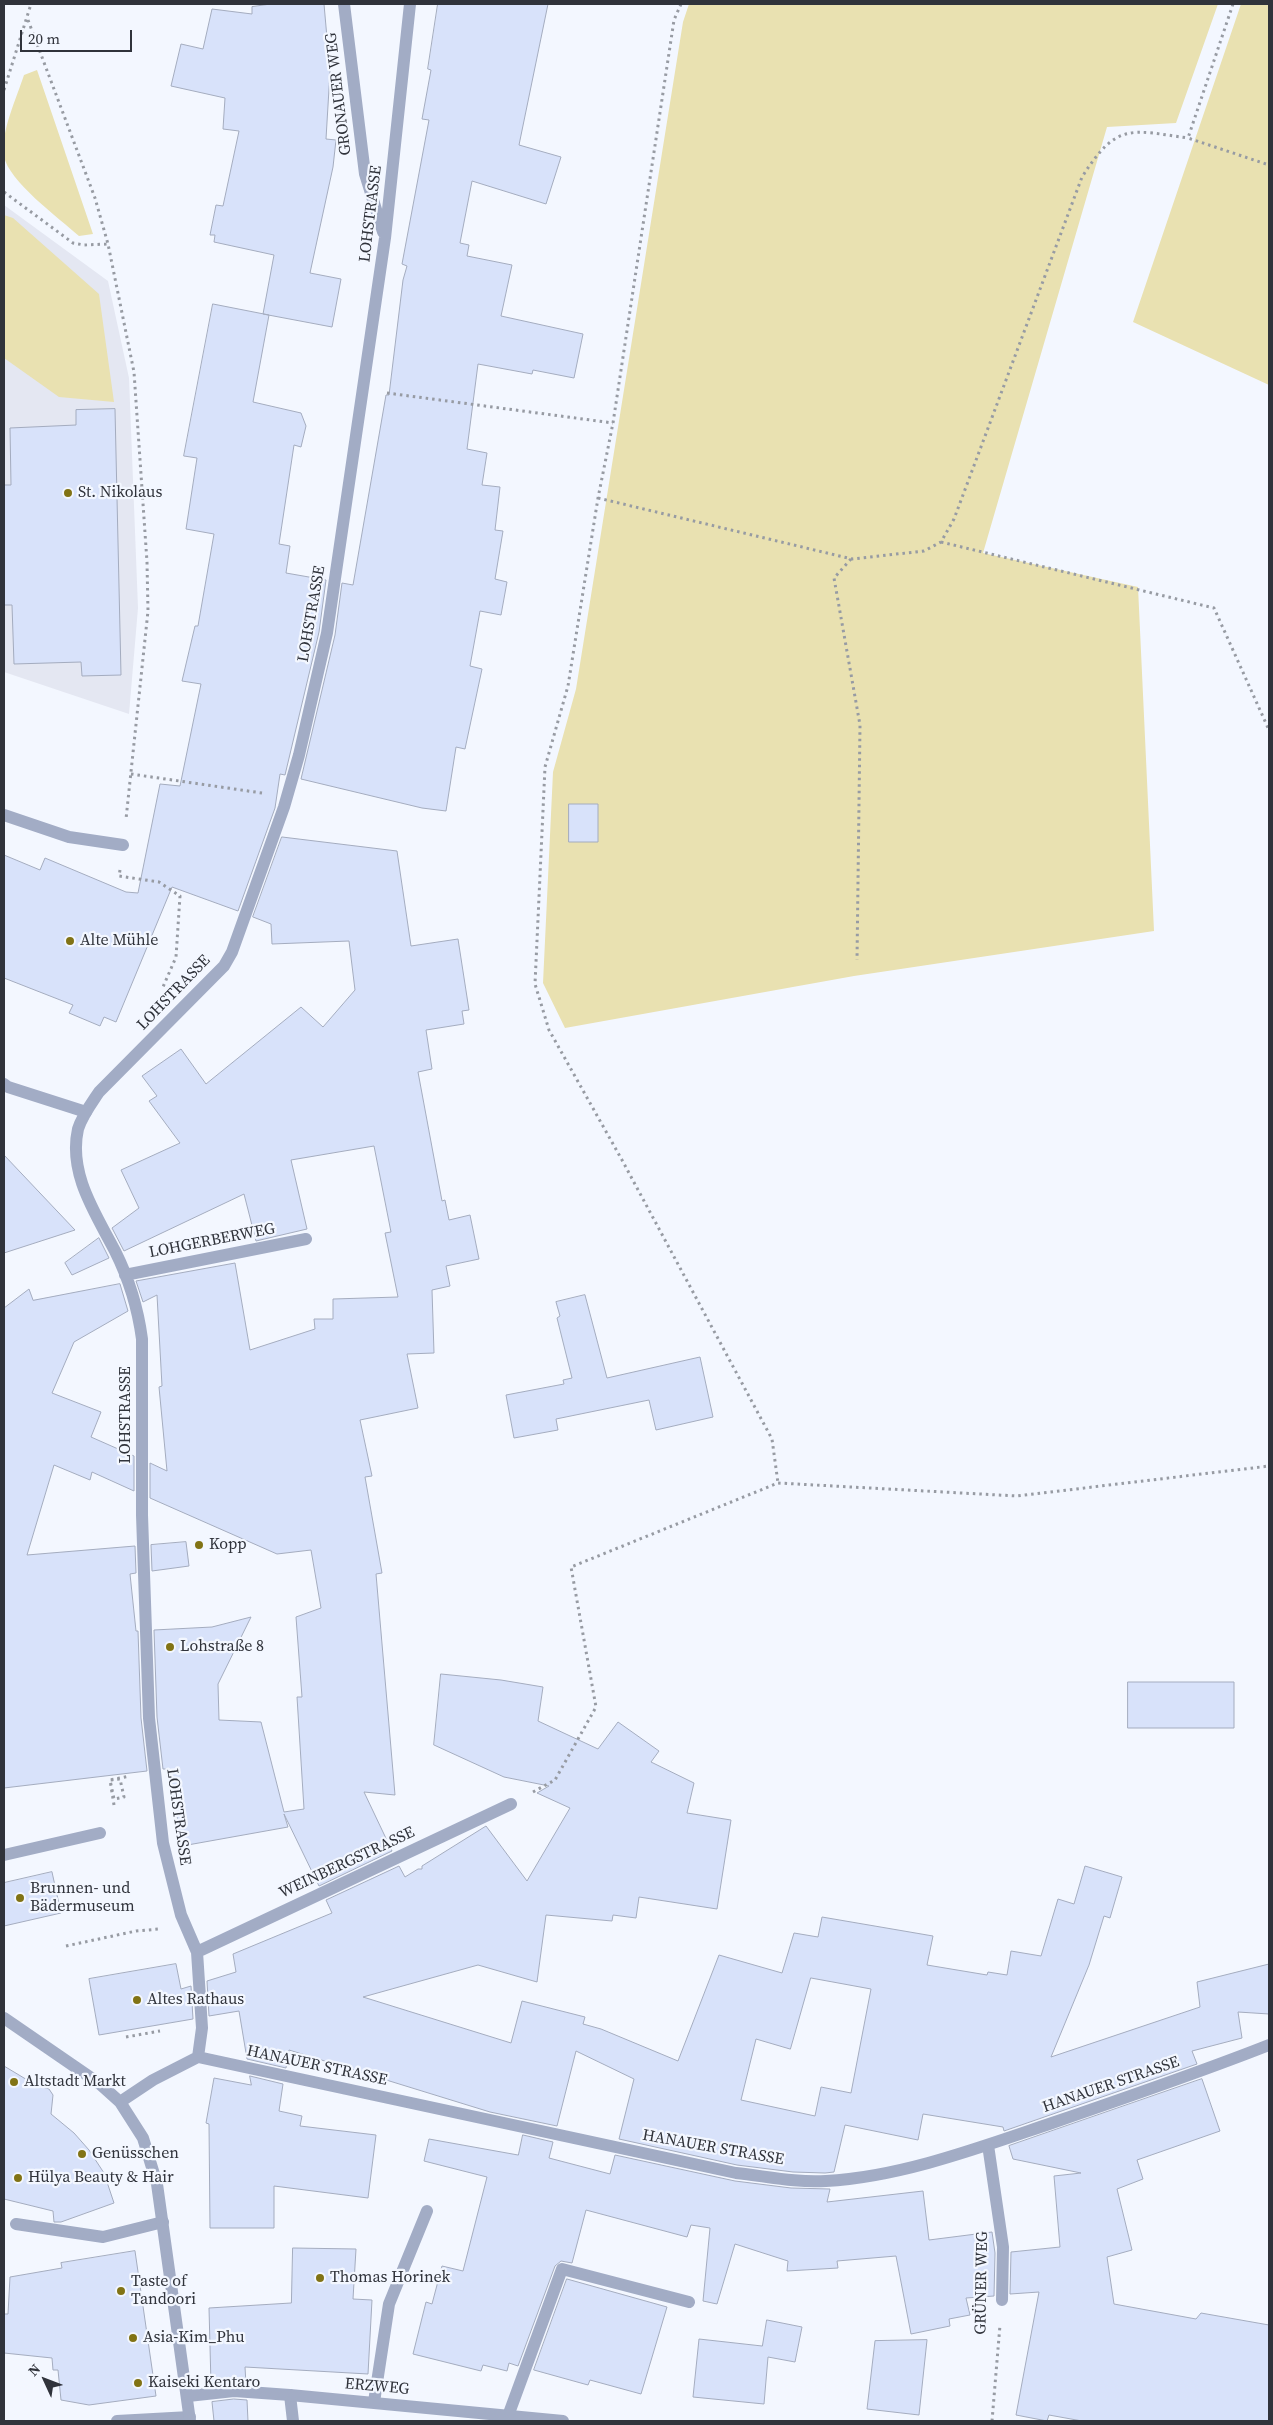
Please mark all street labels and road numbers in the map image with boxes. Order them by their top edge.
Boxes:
street label: GRONAUER WEG [322,32,356,156]
street label: LOHSTRASSE [356,165,386,263]
street label: LOHSTRASSE [294,564,330,664]
street label: LOHSTRASSE [133,951,215,1035]
street label: LOHGERBERWEG [147,1219,277,1263]
street label: LOHSTRASSE [116,1366,136,1464]
street label: LOHSTRASSE [162,1767,194,1867]
street label: WEINBERGSTRASSE [276,1823,418,1903]
street label: HANAUER STRASSE [245,2042,389,2090]
street label: HANAUER STRASSE [1040,2053,1182,2117]
street label: HANAUER STRASSE [641,2126,785,2170]
street label: GRÜNER WEG [971,2231,993,2335]
street label: ERZWEG [344,2375,410,2399]

